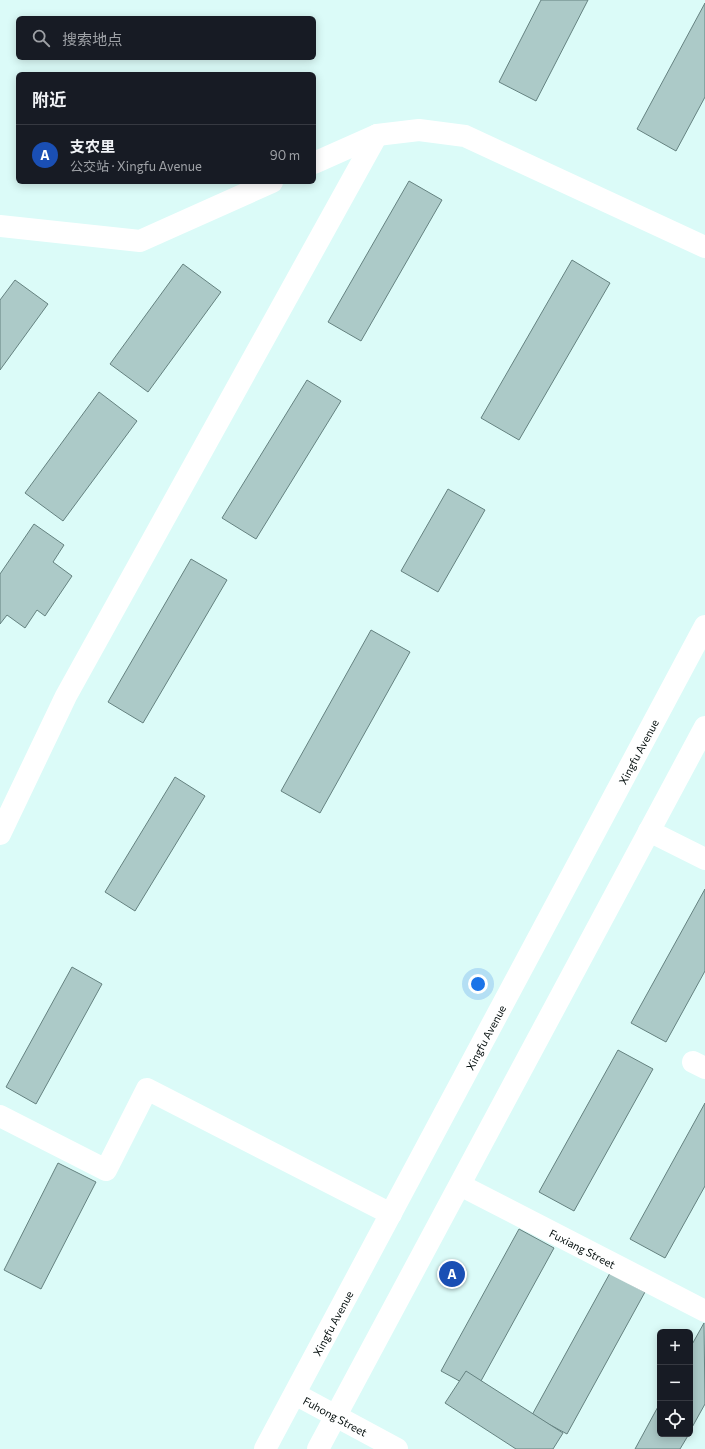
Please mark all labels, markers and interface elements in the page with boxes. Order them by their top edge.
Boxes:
search box [16,16,316,60]
icon: search [30,27,52,49]
text: 搜索地点 [62,30,122,48]
text: 附近 [32,89,66,110]
text: 支农里 [70,137,115,155]
text: A [40,147,50,163]
text: 90 m [270,147,300,163]
text: 公交站 · Xingfu Avenue [70,158,202,174]
street label: Xingfu Avenue [615,716,661,786]
your location [468,974,488,994]
street label: Xingfu Avenue [462,1002,508,1072]
street label: Fuxiang Street [548,1226,618,1271]
pin: A [439,1259,465,1289]
street label: Xingfu Avenue [310,1288,355,1358]
map controls [657,1329,693,1437]
button: + [657,1329,693,1365]
button: − [657,1365,693,1401]
street label: Fuhong Street [301,1393,370,1439]
button: locate [657,1401,693,1437]

